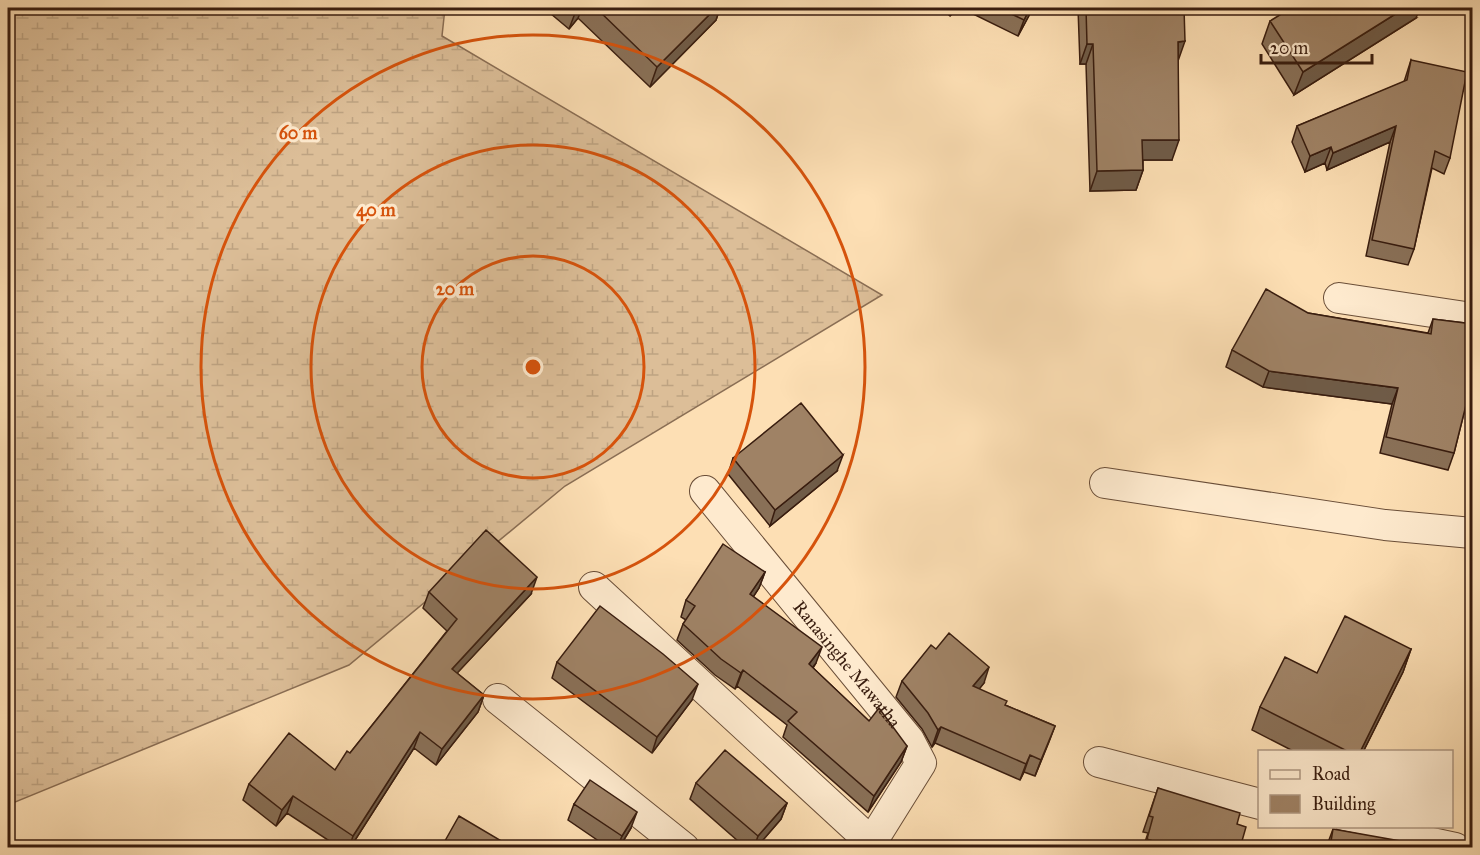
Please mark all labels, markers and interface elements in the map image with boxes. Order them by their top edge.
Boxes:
scale bar [1261,27,1372,65]
text: 20 m [1270,37,1308,59]
text: 60 m [279,122,318,144]
text: 40 m [356,199,397,222]
text: 20 m [436,278,475,300]
centre of rings [523,357,543,377]
street label: Ranasinghe Mawatha [788,596,906,733]
legend [1258,750,1453,828]
text: Road [1312,763,1350,785]
text: Building [1312,793,1376,816]

